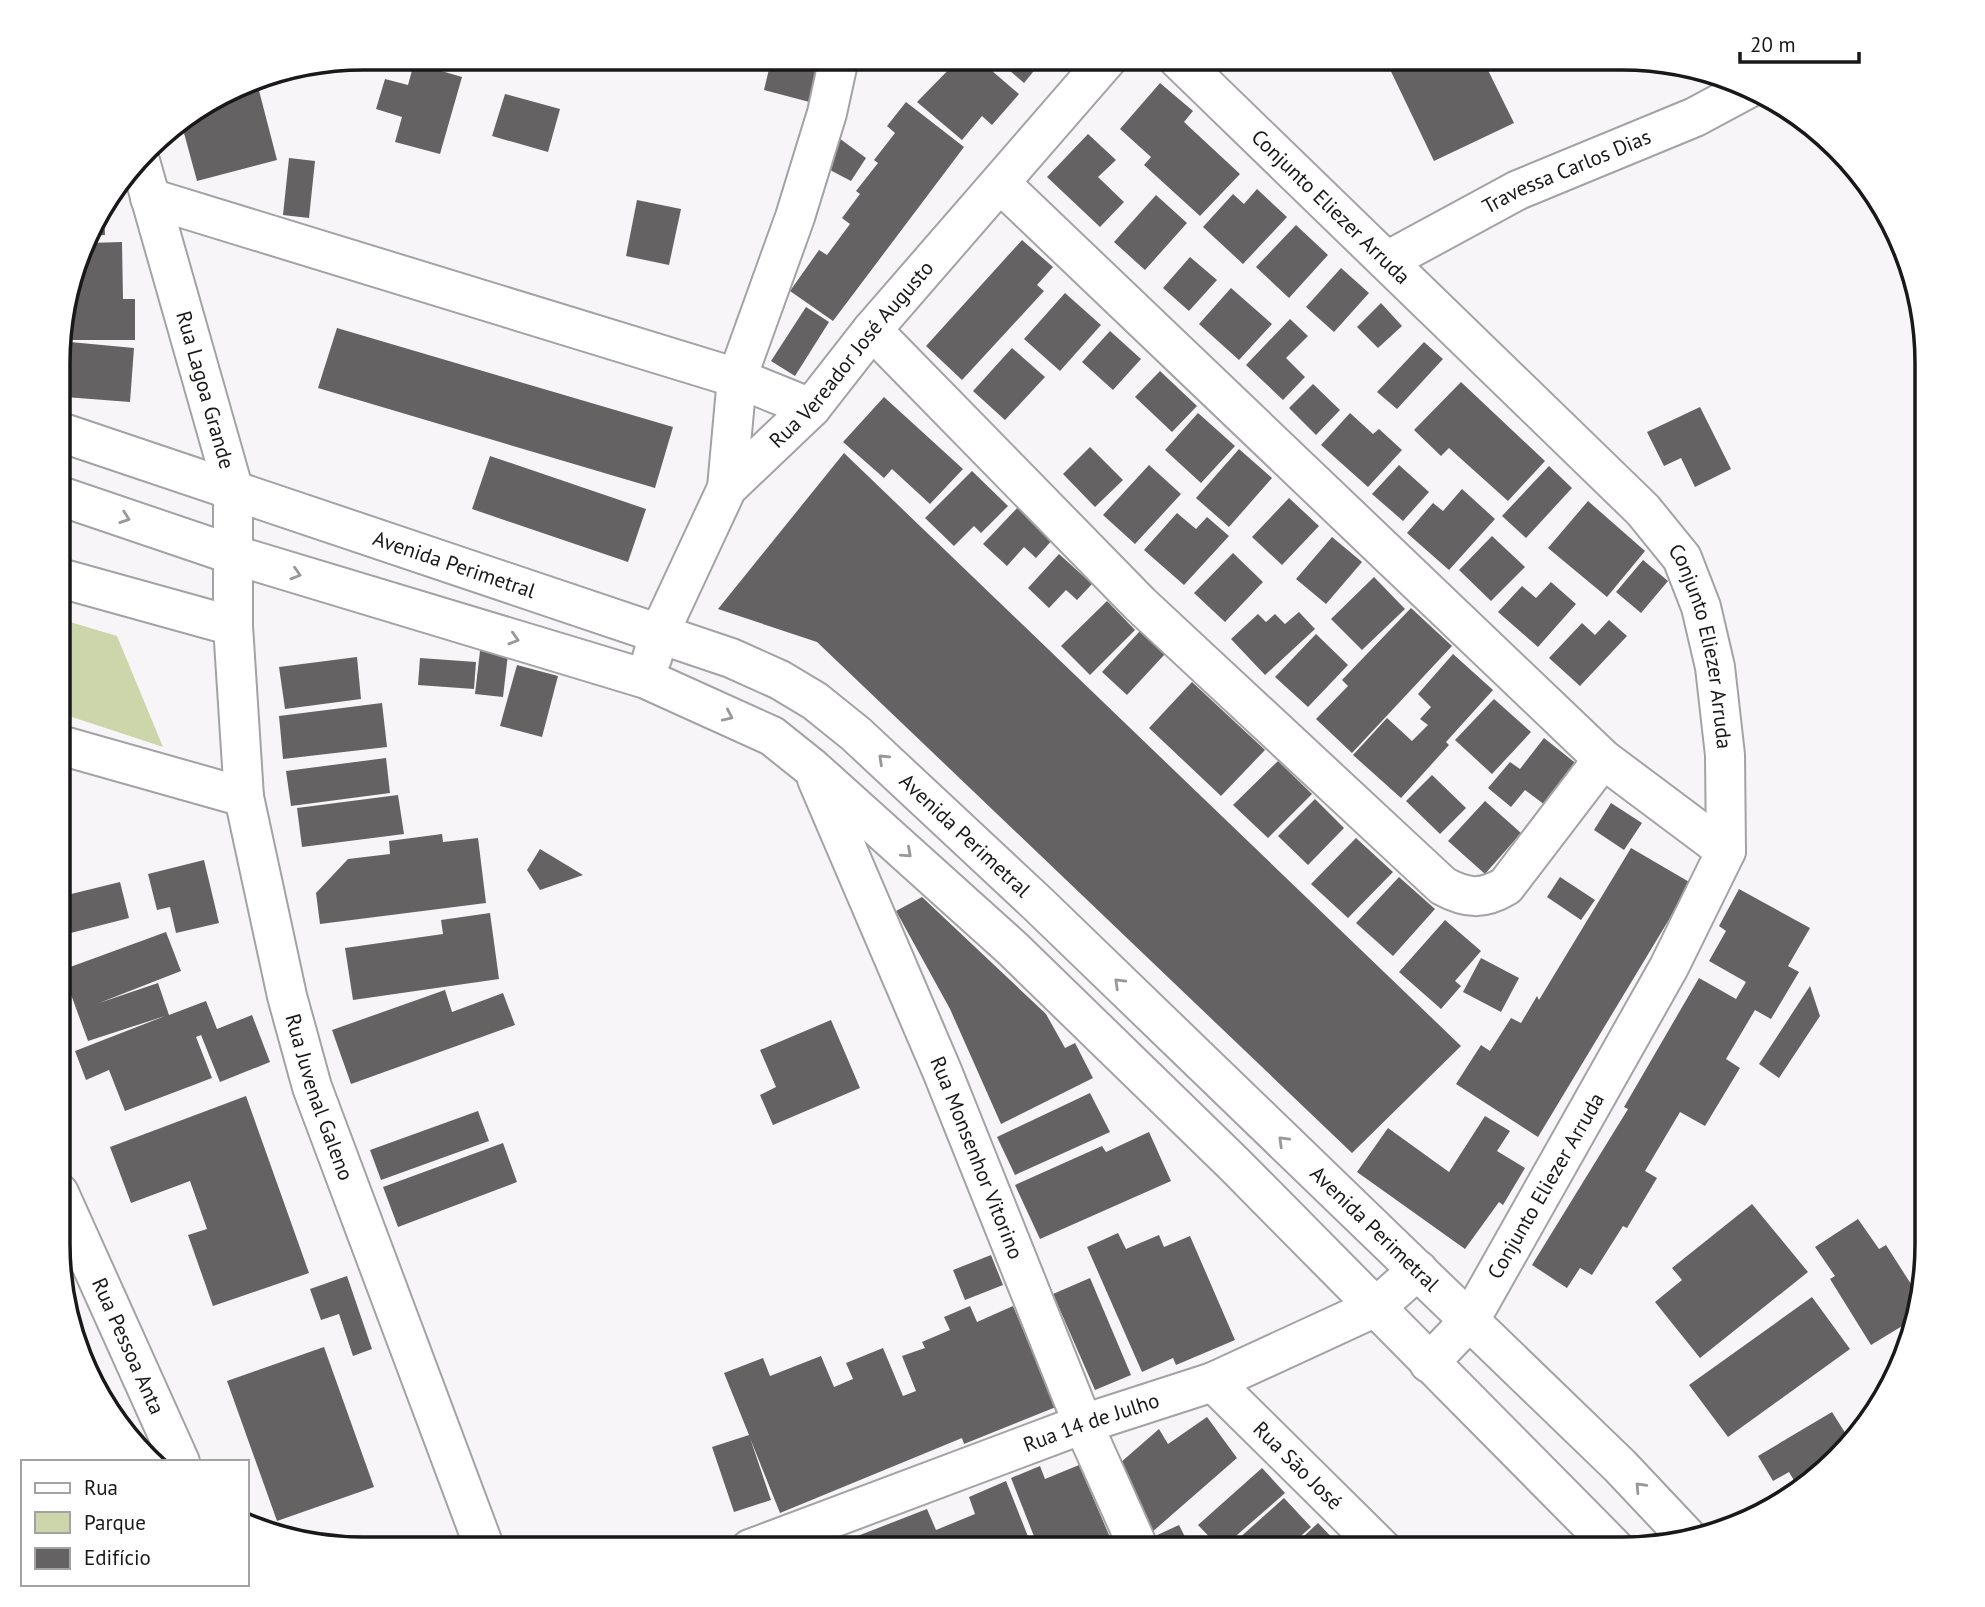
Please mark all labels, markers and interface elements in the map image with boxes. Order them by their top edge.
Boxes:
scale bar [1740,21,1859,65]
text: 20 m [1750,31,1796,58]
street label: Conjunto Eliezer Arruda [1246,123,1416,290]
street label: Travessa Carlos Dias [1477,123,1655,220]
street label: Rua Vereador José Augusto [763,255,939,454]
street label: Rua Lagoa Grande [170,308,241,472]
one-way arrow [118,510,130,524]
street label: Avenida Perimetral [370,524,539,604]
street label: Conjunto Eliezer Arruda [1663,538,1738,750]
one-way arrow [290,565,302,580]
one-way arrow [508,631,520,646]
one-way arrow [721,707,733,721]
one-way arrow [878,754,891,767]
street label: Avenida Perimetral [894,767,1036,903]
one-way arrow [899,845,912,858]
one-way arrow [1114,978,1127,991]
street label: Rua Juvenal Galeno [279,1011,360,1184]
street label: Rua Monsenhor Vitorino [924,1052,1030,1263]
street label: Conjunto Eliezer Arruda [1481,1088,1610,1284]
one-way arrow [1278,1136,1291,1149]
street label: Avenida Perimetral [1304,1160,1445,1297]
street label: Rua Pessoa Anta [86,1273,171,1419]
street label: Rua 14 de Julho [1019,1386,1163,1458]
street label: Rua São José [1248,1415,1348,1515]
legend [21,1460,248,1586]
text: Rua [84,1474,118,1501]
one-way arrow [1635,1482,1648,1495]
text: Parque [84,1509,146,1536]
text: Edifício [84,1544,151,1571]

